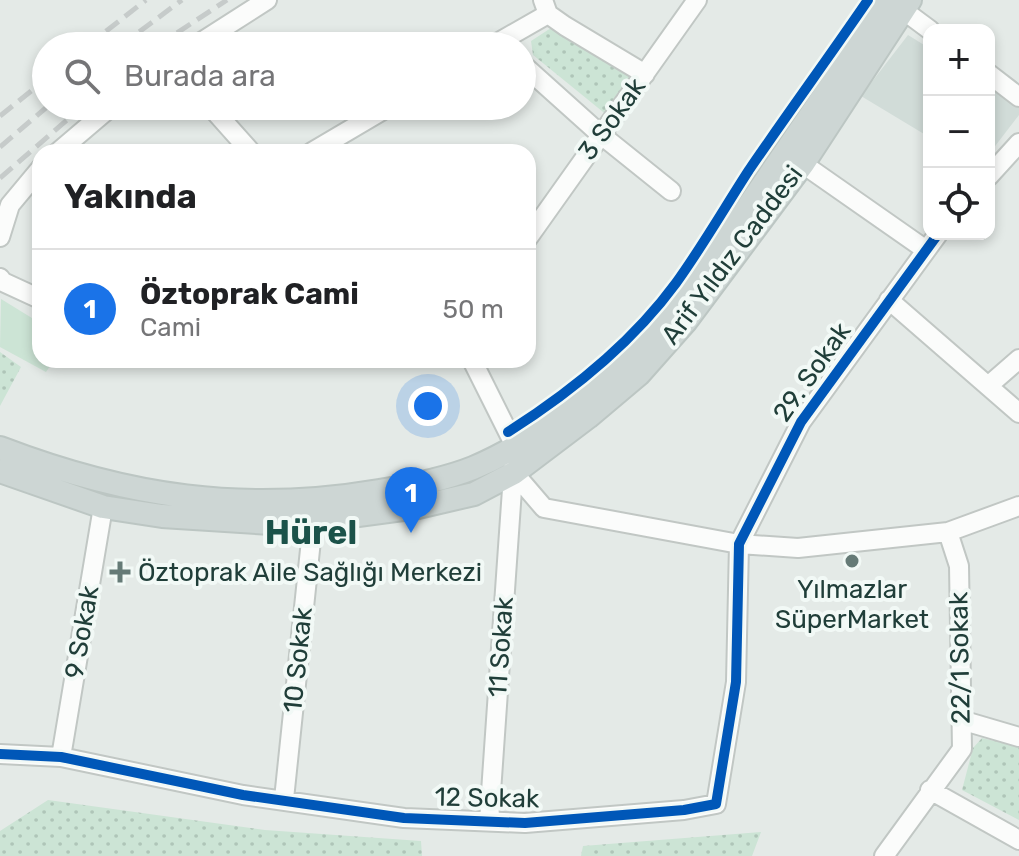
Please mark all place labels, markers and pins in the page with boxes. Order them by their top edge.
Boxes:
pin: 1 [385,467,437,533]
marker: Yılmazlar SüperMarket [843,552,861,570]
place label: Öztoprak Aile Sağlığı Merkezi [138,557,482,588]
marker: Öztoprak Aile Sağlığı Merkezi [109,561,131,583]
place label: Yılmazlar SüperMarket [775,574,929,635]

